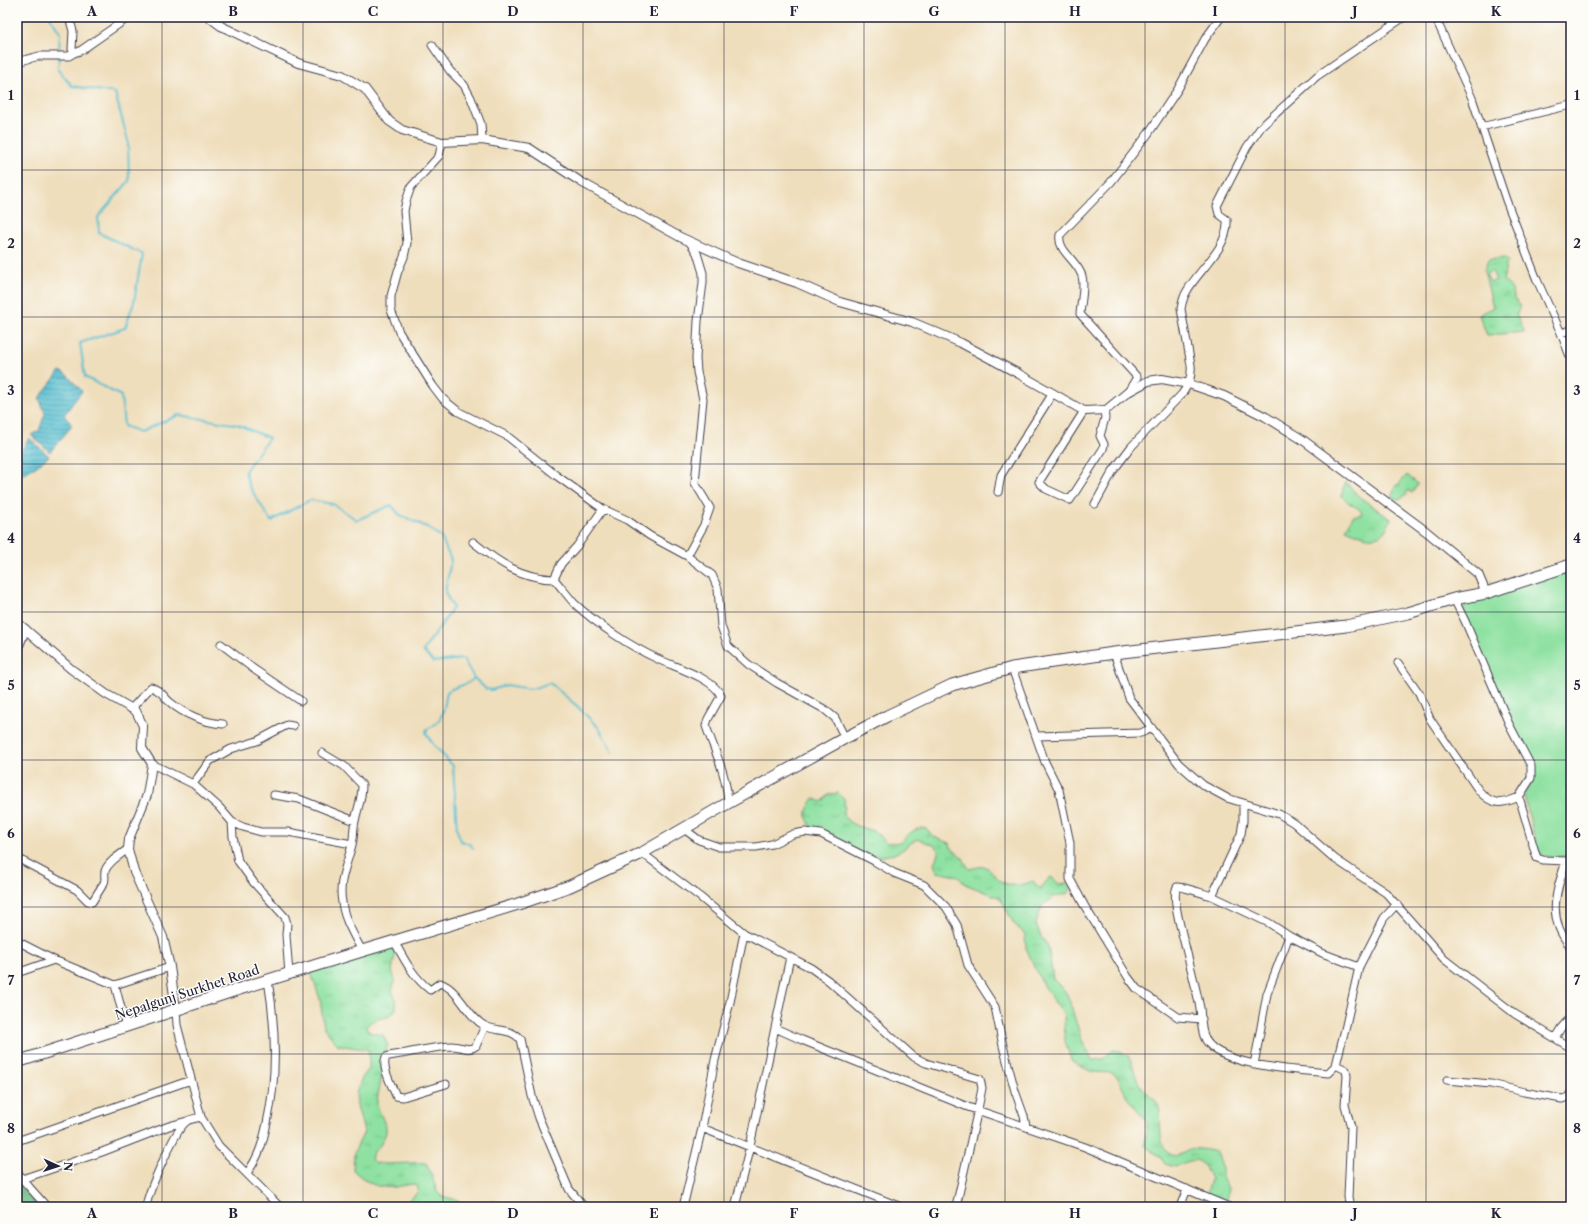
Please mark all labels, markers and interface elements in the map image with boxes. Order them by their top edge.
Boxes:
text: A [86,3,98,19]
text: B [228,3,238,19]
text: C [368,3,378,19]
text: D [507,3,519,19]
text: E [649,3,659,19]
text: F [790,3,799,19]
text: G [928,3,940,19]
text: H [1069,3,1081,19]
text: I [1212,3,1218,19]
text: J [1350,3,1358,19]
text: K [1491,3,1502,19]
text: 1 [8,87,14,103]
text: 1 [1574,87,1580,103]
text: 2 [7,235,15,251]
text: 2 [1573,235,1581,251]
text: 3 [7,382,15,398]
text: 3 [1573,382,1581,398]
text: 4 [7,530,15,546]
text: 4 [1573,530,1581,546]
text: 5 [7,677,15,693]
text: 5 [1573,677,1581,693]
text: 6 [7,825,15,841]
text: 6 [1573,825,1581,841]
street label: Nepalgunj Surkhet Road [113,961,261,1023]
text: 7 [8,972,15,988]
text: 7 [1574,972,1581,988]
text: 8 [7,1120,15,1136]
text: 8 [1573,1120,1581,1136]
north arrow [38,1146,78,1186]
text: N [61,1161,75,1172]
text: A [86,1205,98,1221]
text: B [228,1205,238,1221]
text: C [368,1205,378,1221]
text: D [507,1205,519,1221]
text: E [649,1205,659,1221]
text: F [790,1205,799,1221]
text: G [928,1205,940,1221]
text: H [1069,1205,1081,1221]
text: I [1212,1205,1218,1221]
text: J [1350,1205,1358,1221]
text: K [1491,1205,1502,1221]

